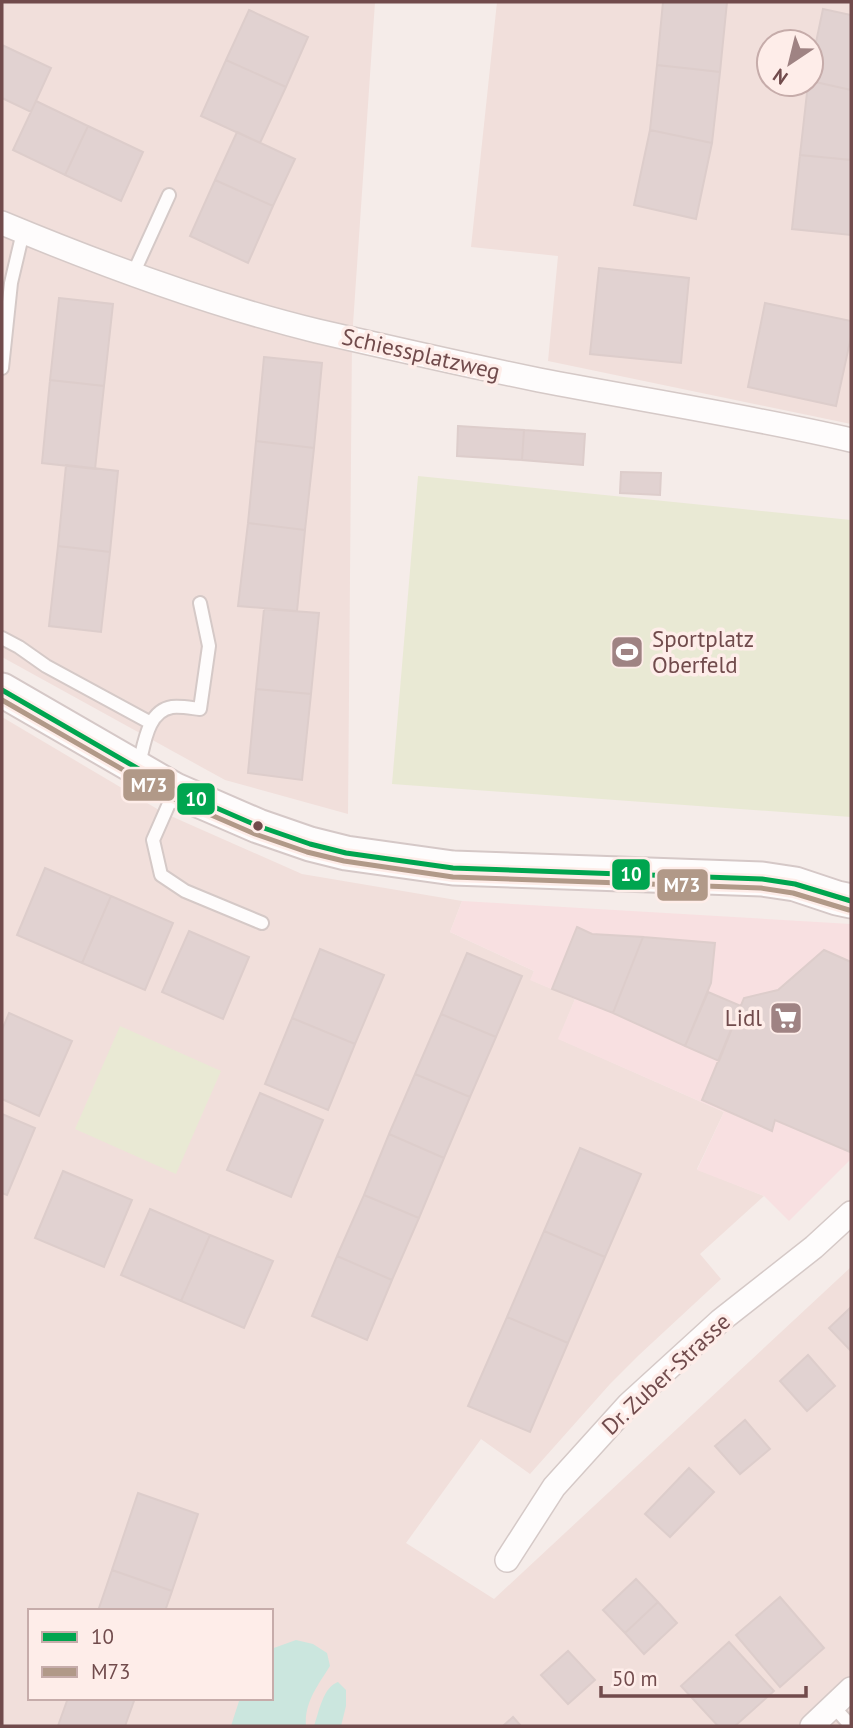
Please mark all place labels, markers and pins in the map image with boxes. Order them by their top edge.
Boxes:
place label: Sportplatz Oberfeld [652,624,754,679]
sports icon: Sportplatz Oberfeld [608,633,646,671]
unlabelled marker [251,819,265,833]
supermarket icon: Lidl [767,999,805,1037]
place label: Lidl [725,1003,762,1032]

